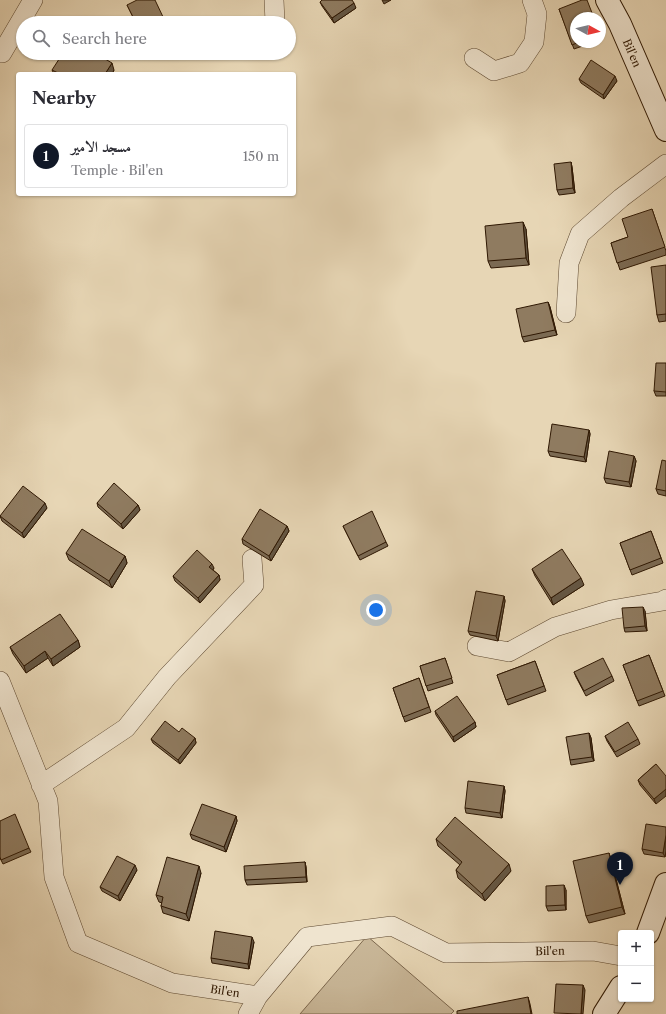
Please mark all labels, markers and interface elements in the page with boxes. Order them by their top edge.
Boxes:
north arrow [570,12,606,48]
search box [16,16,296,60]
icon: search [30,27,52,49]
text: Search here [62,29,147,48]
street label: Bil'en [620,37,644,69]
text: Nearby [32,88,96,108]
text: مسجد الامير [71,137,131,156]
text: 1 [43,148,49,164]
text: 150 m [243,148,279,164]
text: Temple · Bil'en [71,162,164,178]
your location [366,600,386,620]
pin: 1 [607,852,633,885]
map controls [618,930,654,1002]
button: + [618,930,654,966]
street label: Bil'en [535,944,565,958]
button: − [618,966,654,1002]
street label: Bil'en [209,982,241,1000]

